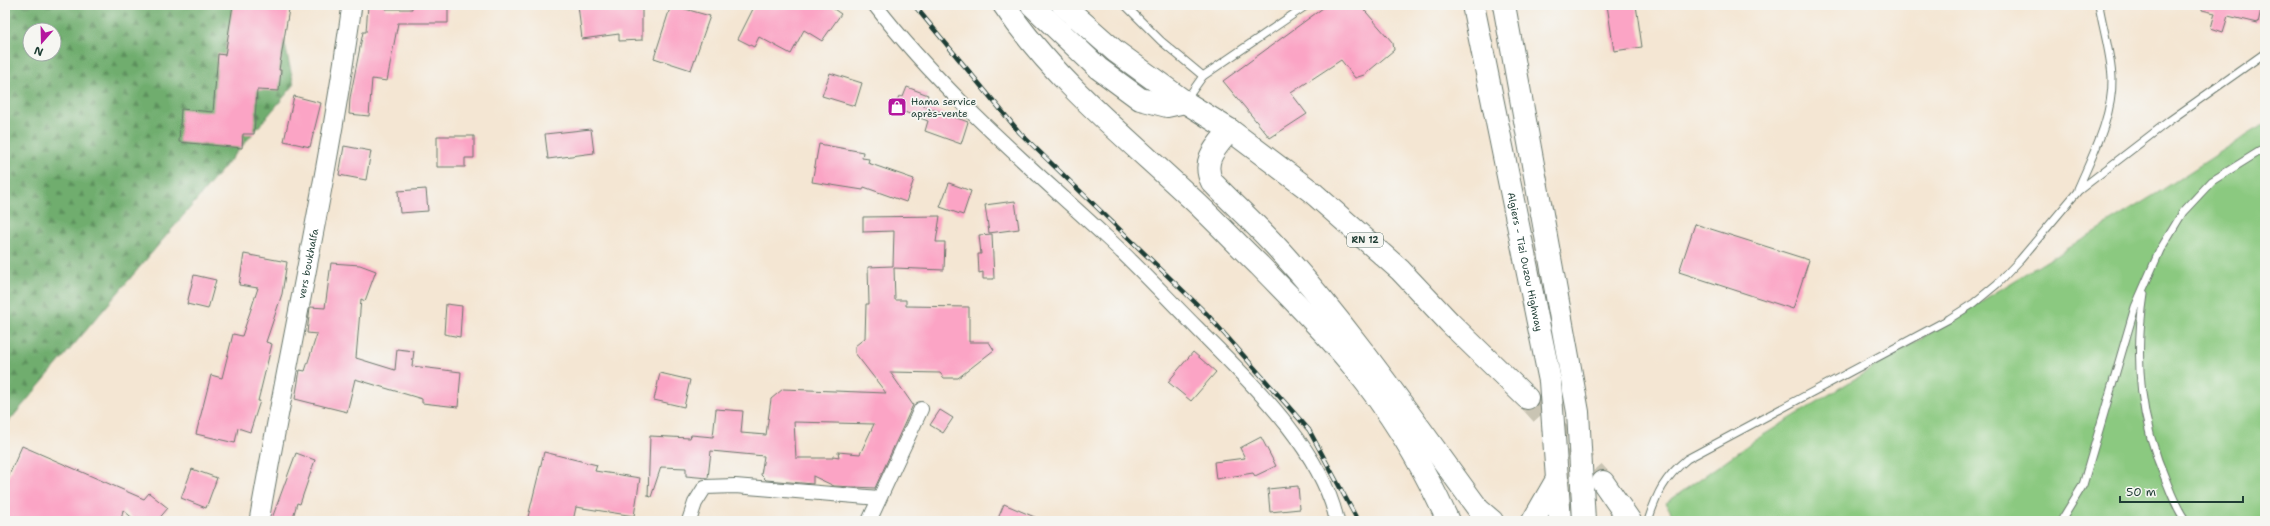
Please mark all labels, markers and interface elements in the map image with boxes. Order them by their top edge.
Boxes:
north arrow [22,22,62,62]
text: N [32,42,45,59]
place label: Hama service après-vente [911,95,976,120]
shop icon: Hama service après-vente [886,96,908,118]
street label: Algiers - Tizi Ouzou Highway [1504,191,1546,333]
street label: vers boukhalfa [295,227,321,300]
road number: RN 12 [1347,233,1383,247]
scale bar [2120,478,2243,504]
text: 50 m [2126,484,2156,500]

